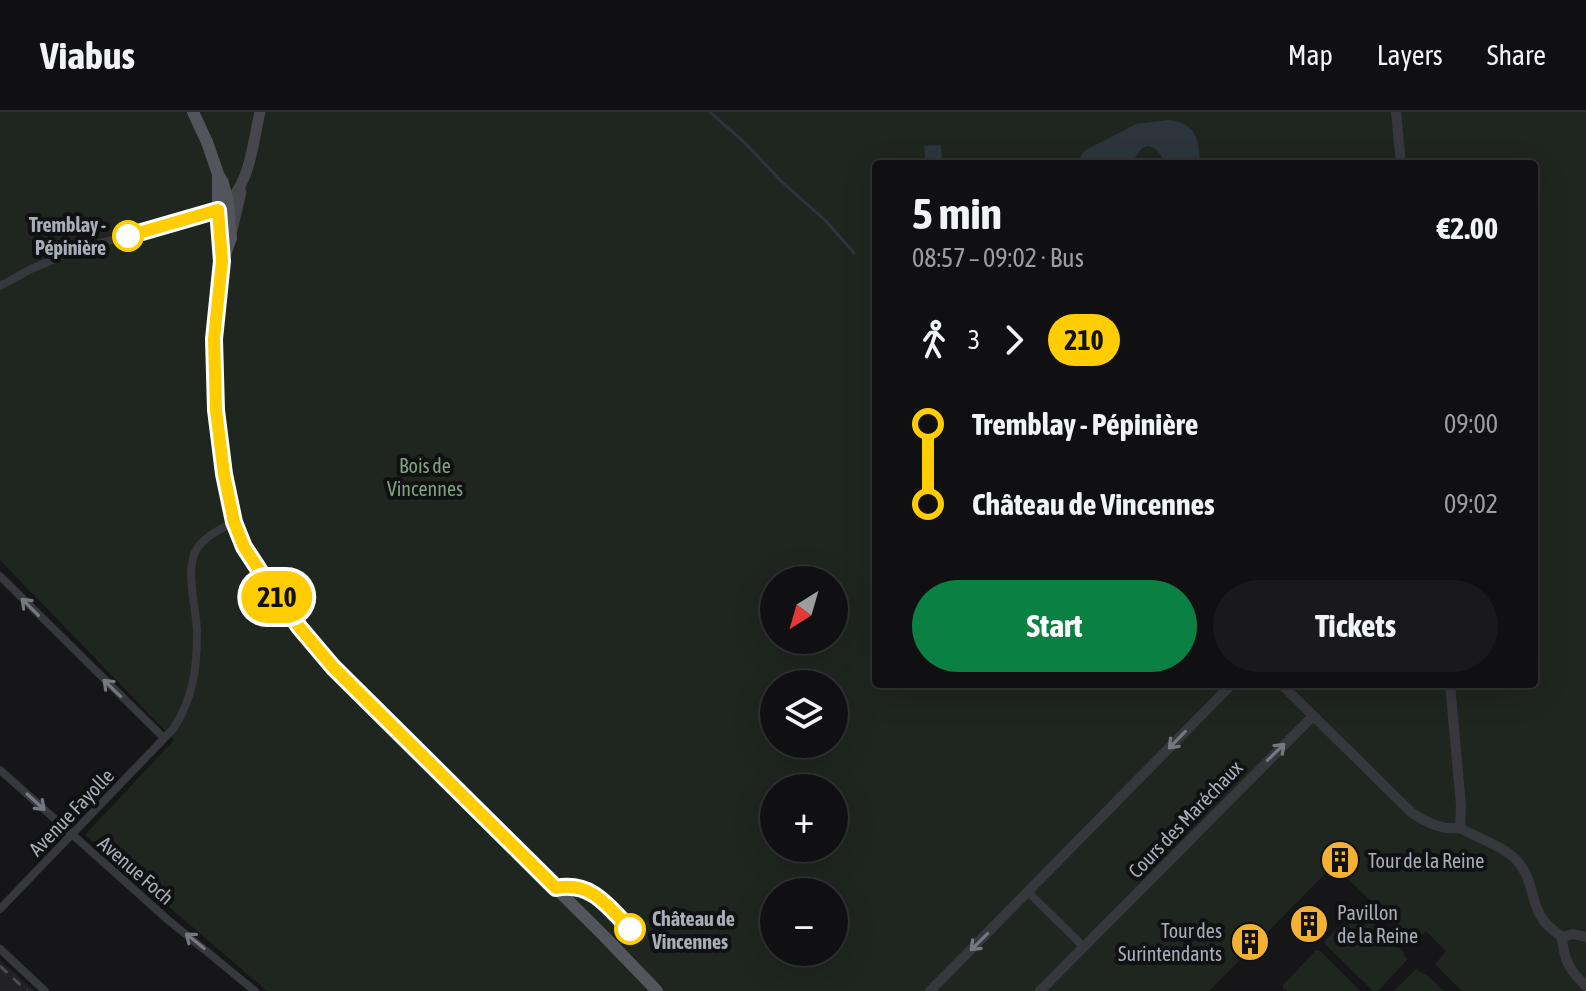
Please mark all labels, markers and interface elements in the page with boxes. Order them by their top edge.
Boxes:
text: Viabus [40,34,135,77]
text: Map [1288,39,1333,71]
text: Layers [1377,39,1443,71]
text: Share [1487,39,1546,71]
text: 5 min [912,188,1002,238]
text: €2.00 [1437,211,1498,245]
place label: Tremblay - Pépinière [29,213,106,259]
marker: Tremblay - Pépinière [113,221,143,251]
text: 08:57 – 09:02 · Bus [912,243,1084,273]
icon: walk [912,318,956,362]
icon: forward [992,318,1036,362]
text: 210 [1064,324,1104,356]
text: 3 [968,325,980,355]
text: Tremblay - Pépinière [972,407,1198,441]
text: 09:00 [1444,409,1498,439]
park label: Bois de Vincennes [387,454,463,500]
text: Château de Vincennes [972,487,1215,521]
text: 09:02 [1444,489,1498,519]
north arrow [760,566,848,654]
map controls [760,566,848,966]
line badge: 210 [231,571,323,623]
button: Start [912,580,1197,672]
button: Tickets [1213,580,1498,672]
text: 210 [257,581,297,613]
one-way arrow [21,597,40,617]
button: layers [760,670,848,758]
one-way arrow [103,679,123,697]
one-way arrow [1168,730,1187,750]
one-way arrow [1266,743,1285,762]
street label: Cours des Maréchaux [1123,756,1247,882]
street label: Avenue Fayolle [24,764,118,860]
button: + [760,774,848,862]
one-way arrow [25,793,45,811]
street label: Avenue Foch [94,831,178,909]
building icon: Tour de la Reine [1319,839,1361,881]
place label: Tour de la Reine [1368,849,1484,872]
button: − [760,878,848,966]
place label: Pavillon de la Reine [1337,901,1418,947]
building icon: Pavillon de la Reine [1288,903,1330,945]
place label: Château de Vincennes [651,907,735,953]
marker: Château de Vincennes [615,914,645,944]
place label: Tour des Surintendants [1118,919,1222,965]
building icon: Tour des Surintendants [1229,921,1271,963]
one-way arrow [969,932,988,952]
one-way arrow [185,933,206,950]

